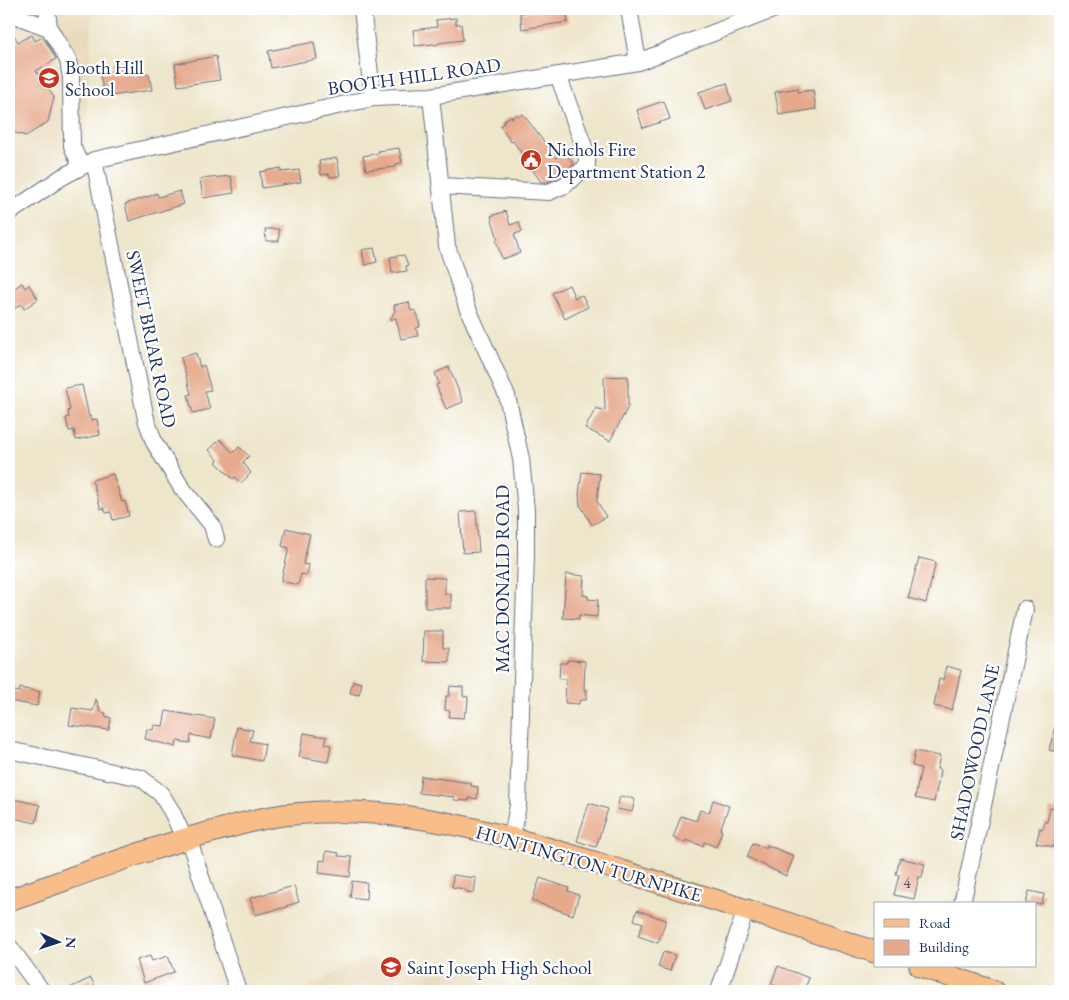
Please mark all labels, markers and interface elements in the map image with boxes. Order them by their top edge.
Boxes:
street label: BOOTH HILL ROAD [326,52,502,101]
place label: Booth Hill School [65,55,144,102]
school or university icon: Booth Hill School [37,66,61,90]
place label: Nichols Fire Department Station 2 [547,137,705,184]
public building icon: Nichols Fire Department Station 2 [519,148,543,172]
street label: SWEET BRIAR ROAD [120,248,183,430]
street label: MAC DONALD ROAD [490,485,515,673]
street label: SHADOWOOD LANE [944,661,1005,842]
street label: HUNTINGTON TURNPIKE [473,819,705,908]
house number: 4 [903,872,911,893]
legend [874,902,1036,968]
text: Road [919,913,951,932]
north arrow [32,918,82,968]
text: N [62,937,80,949]
text: Building [919,937,969,956]
school or university icon: Saint Joseph High School [379,955,403,979]
place label: Saint Joseph High School [407,955,592,980]

